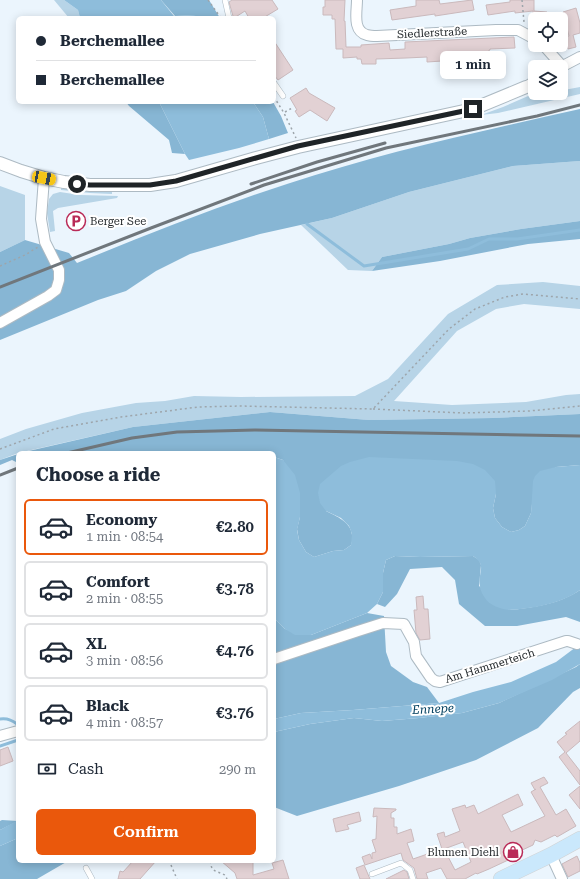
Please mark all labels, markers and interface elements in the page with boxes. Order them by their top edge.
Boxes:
map controls [528,12,568,100]
button: locate [528,12,568,52]
street label: Siedlerstraße [397,25,467,41]
text: Berchemallee [60,32,165,50]
callout: 1 min [440,51,506,79]
text: 1 min [455,57,491,72]
button: layers [528,60,568,100]
text: Berchemallee [60,71,165,89]
route end [464,100,482,118]
car [31,170,57,186]
route start [68,175,86,193]
parking icon: Berger See [65,210,87,232]
place label: Berger See [90,215,146,228]
text: Choose a ride [36,464,160,485]
icon: car [38,509,74,545]
text: Economy [86,511,157,529]
text: €2.80 [216,518,254,536]
text: 1 min · 08:54 [86,529,163,544]
icon: car [38,571,74,607]
text: Comfort [86,573,150,591]
text: €3.78 [216,580,254,598]
text: 2 min · 08:55 [86,591,163,606]
icon: car [38,633,74,669]
text: XL [86,635,107,653]
text: €4.76 [216,642,254,660]
street label: Am Hammerteich [444,646,536,686]
text: 3 min · 08:56 [86,653,163,668]
icon: car [38,695,74,731]
text: Black [86,697,129,715]
water label: Ennepe [411,701,454,717]
text: €3.76 [216,704,254,722]
text: 4 min · 08:57 [86,715,163,730]
icon: cash [36,758,58,780]
text: Cash [68,760,104,778]
text: 290 m [219,762,256,777]
button: Confirm [36,809,256,855]
shop icon: Blumen Diehl [502,841,524,863]
place label: Blumen Diehl [427,846,500,859]

